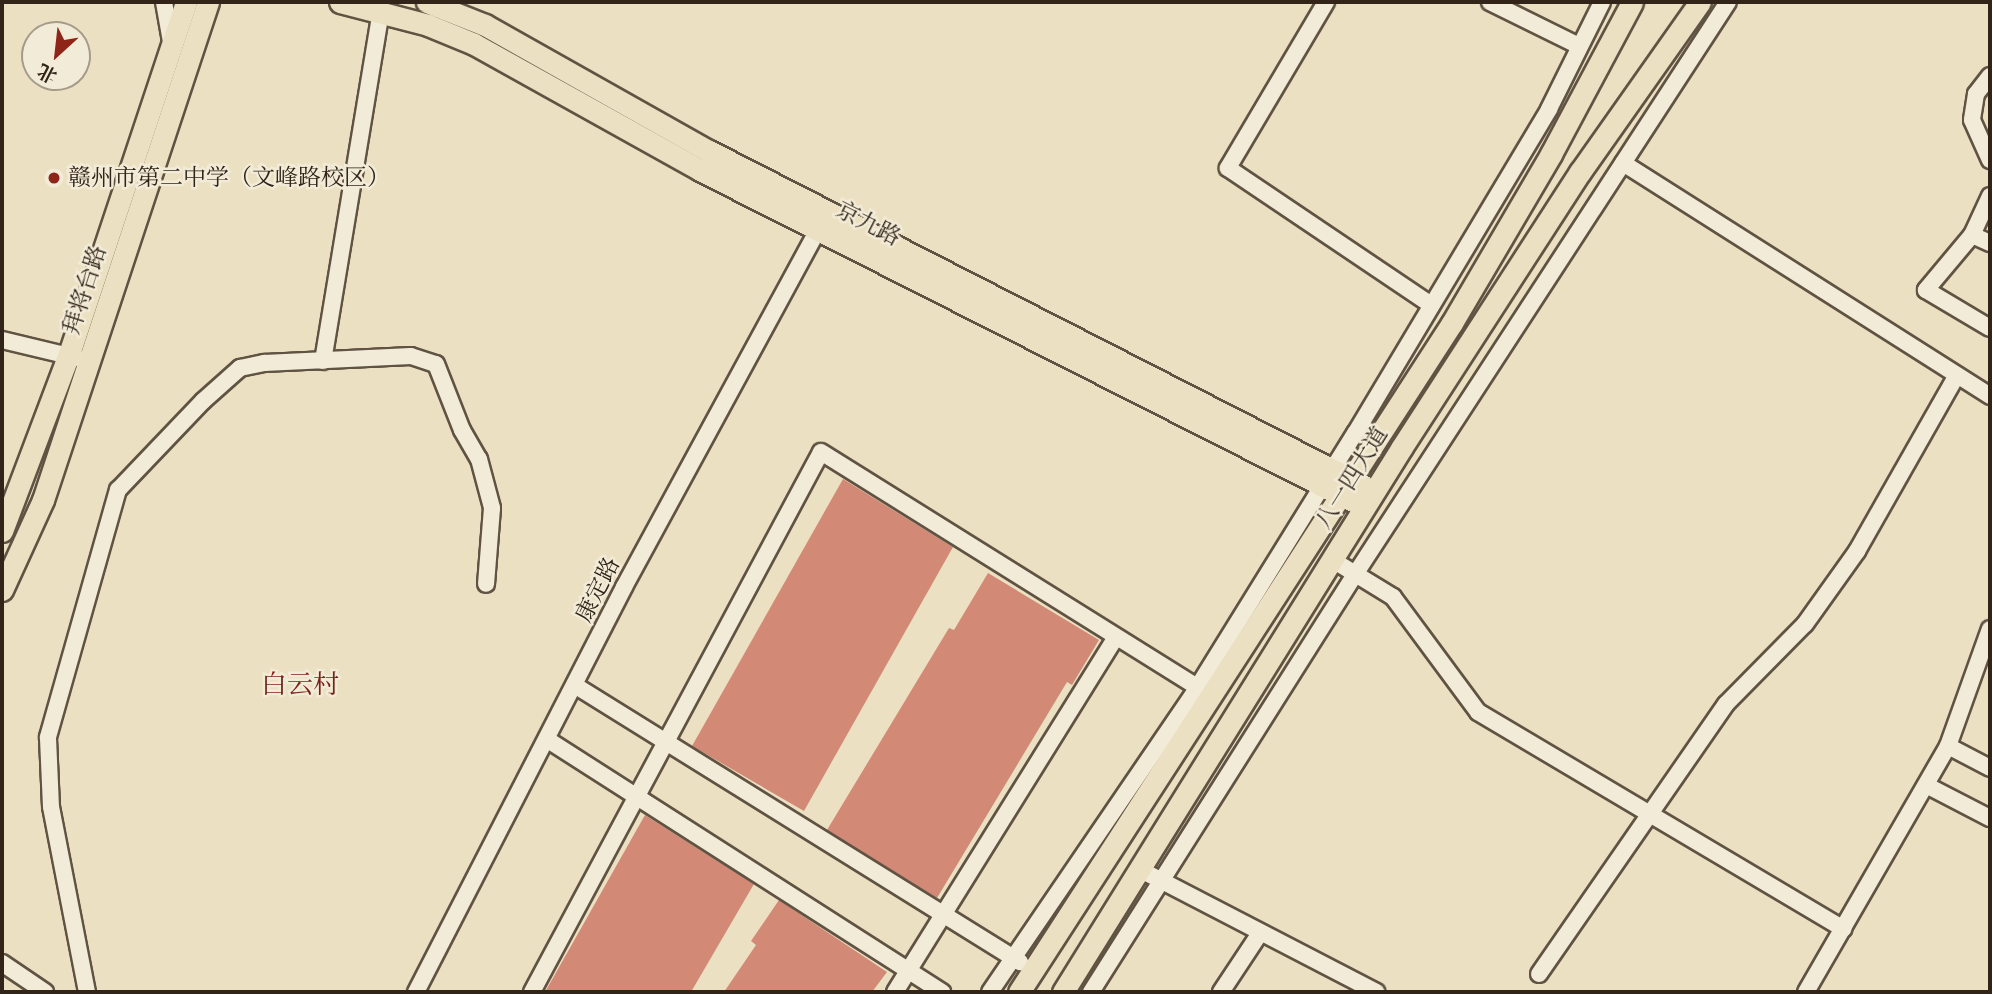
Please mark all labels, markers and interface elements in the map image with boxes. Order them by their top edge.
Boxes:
north arrow [21,21,91,91]
text: 北 [33,58,61,88]
place label: 赣州市第二中学（文峰路校区） [68,164,390,192]
marker: 赣州市第二中学（文峰路校区） [46,170,62,186]
street label: 京九路 [831,196,905,252]
street label: 拜将台路 [58,242,112,338]
street label: 八一四大道 [1310,422,1394,534]
street label: 康定路 [570,553,626,627]
district label: 白云村 [261,670,339,702]

